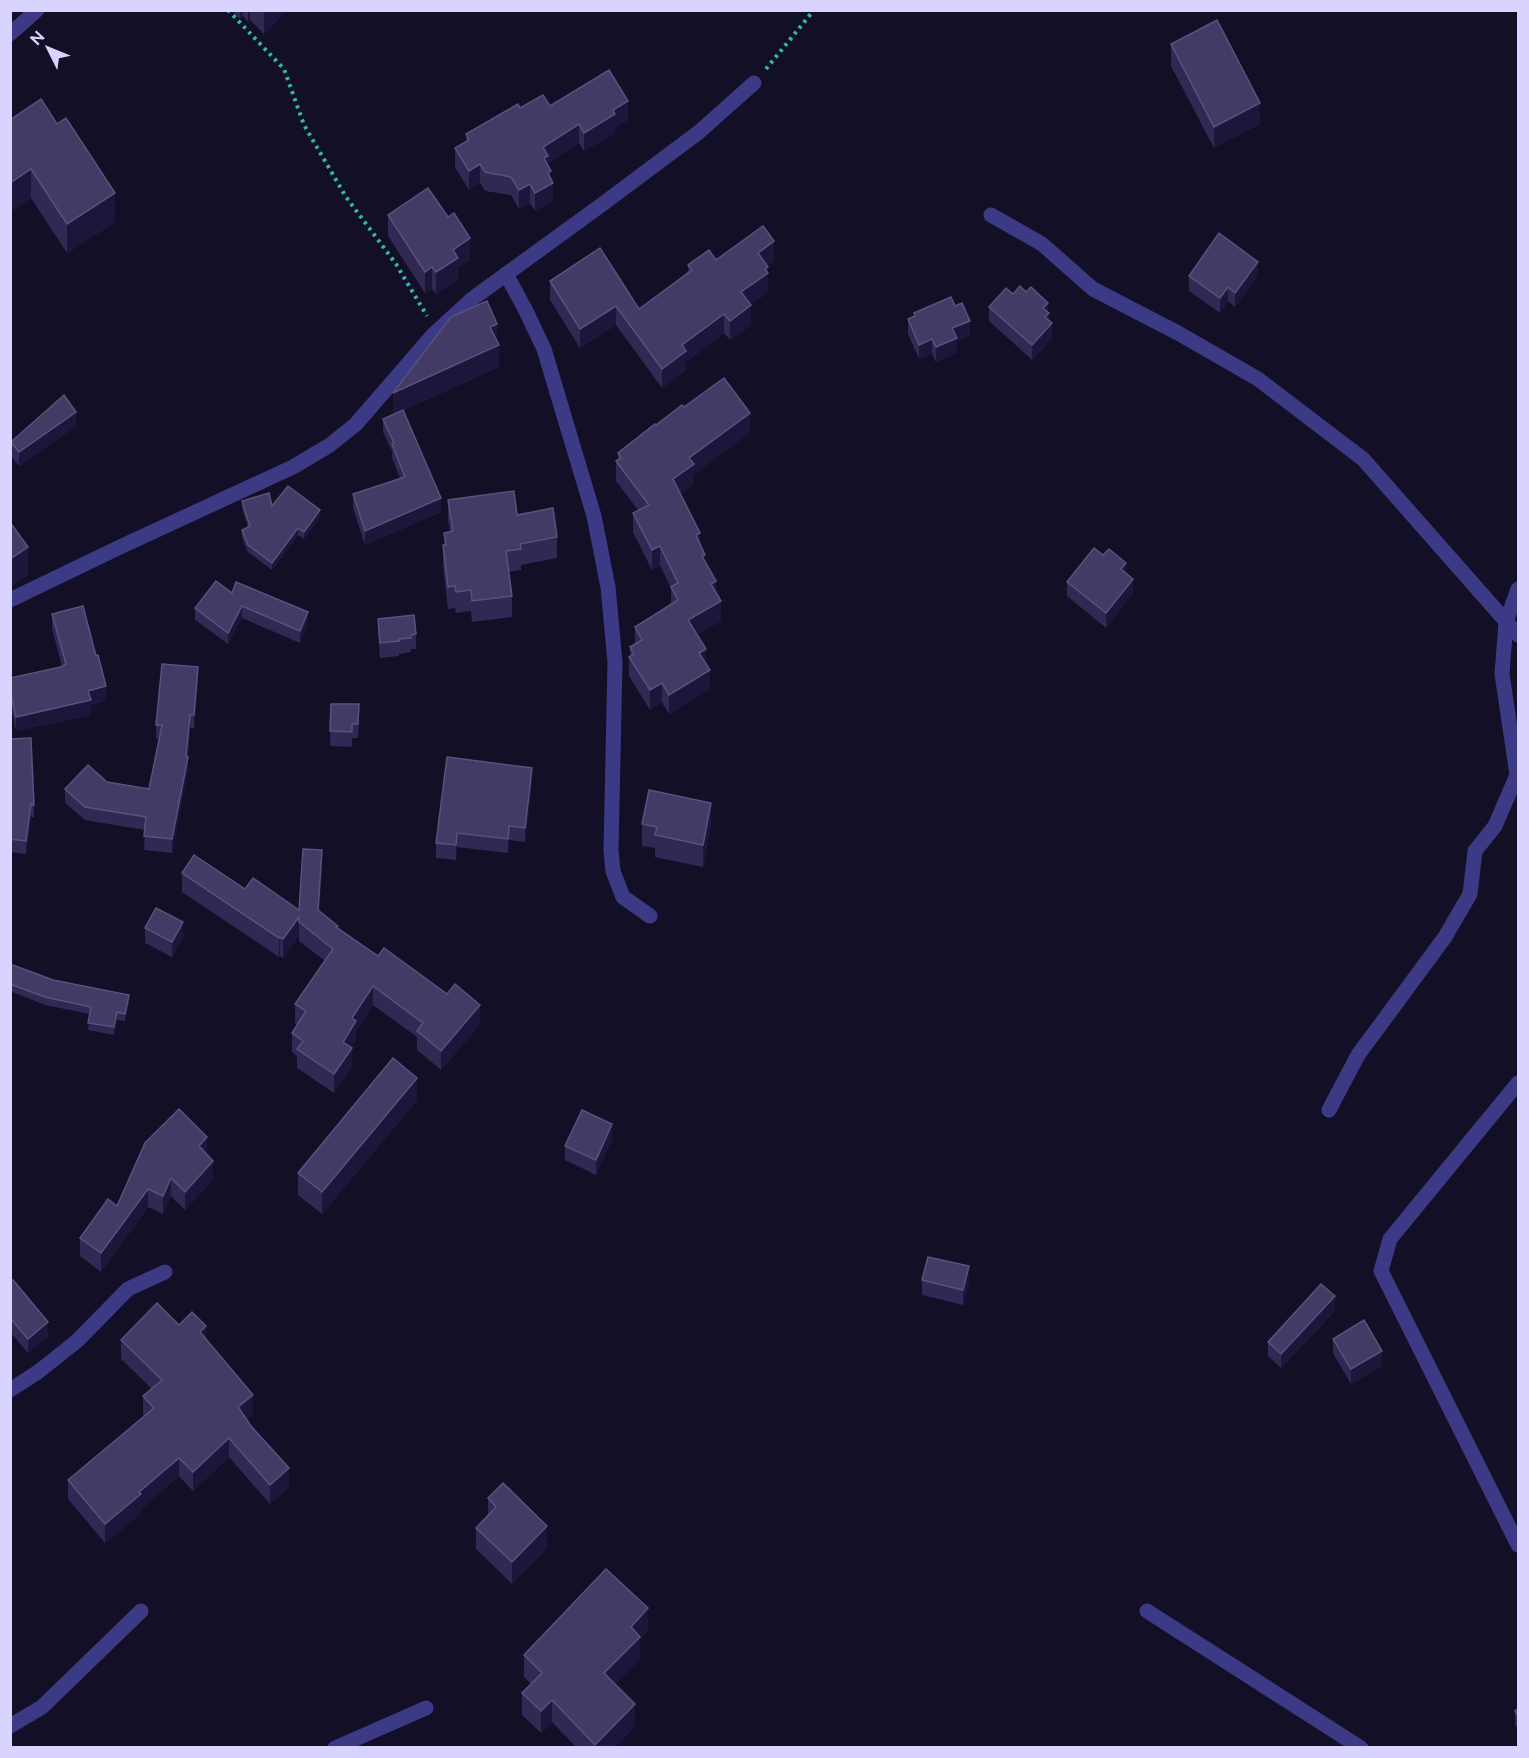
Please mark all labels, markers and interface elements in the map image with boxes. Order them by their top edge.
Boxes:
north arrow [18,18,78,78]
text: N [26,27,49,49]

